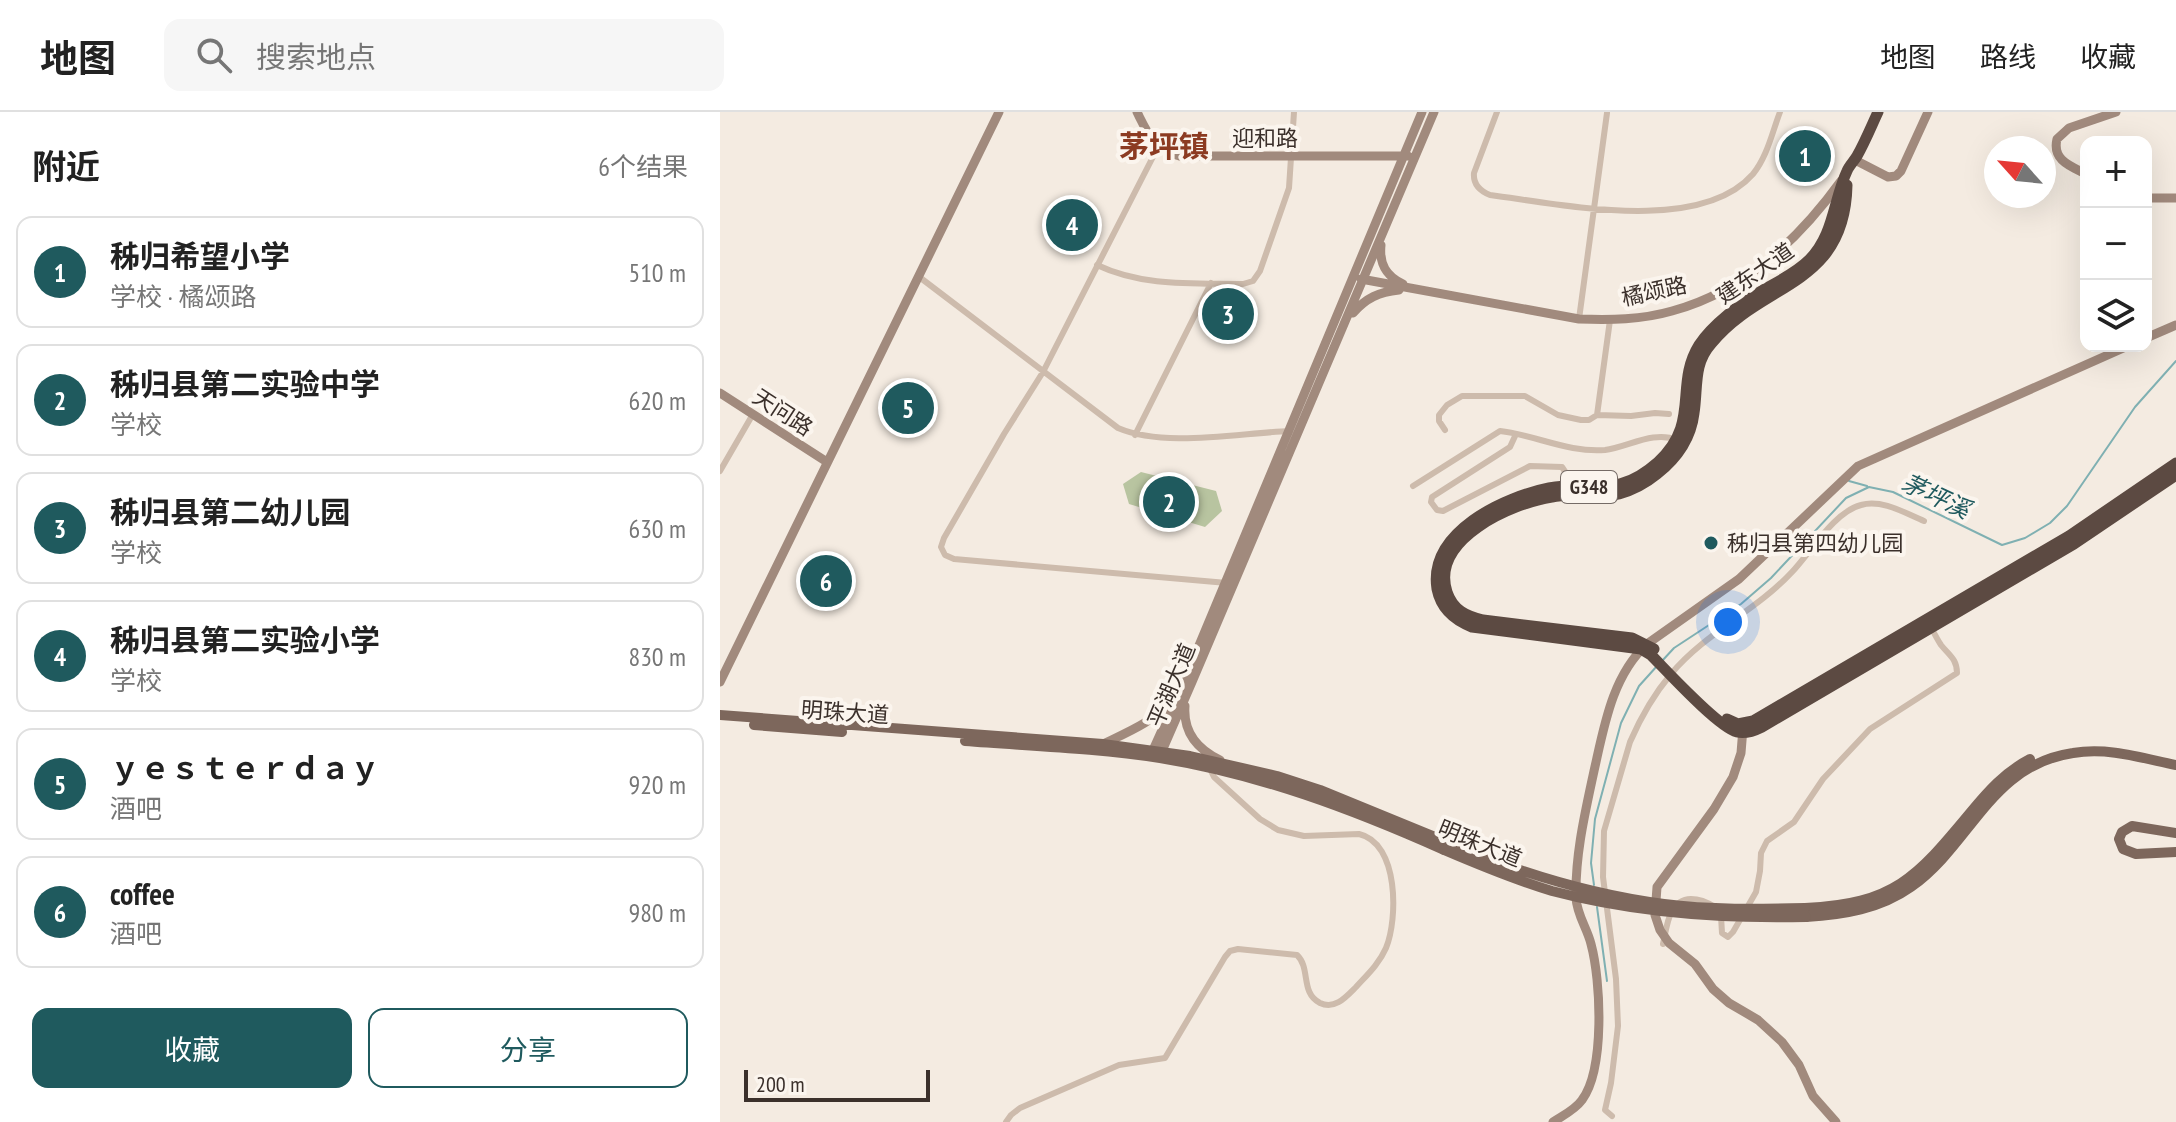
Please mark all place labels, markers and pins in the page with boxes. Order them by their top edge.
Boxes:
pin: 1 [1779,126,1831,186]
pin: 4 [1046,195,1098,255]
pin: 3 [1202,284,1254,344]
pin: 5 [882,378,934,438]
pin: 2 [1143,472,1195,532]
place label: 秭归县第四幼儿园 [1727,529,1903,557]
marker: 秭归县第四幼儿园 [1702,534,1720,552]
pin: 6 [800,551,852,611]

